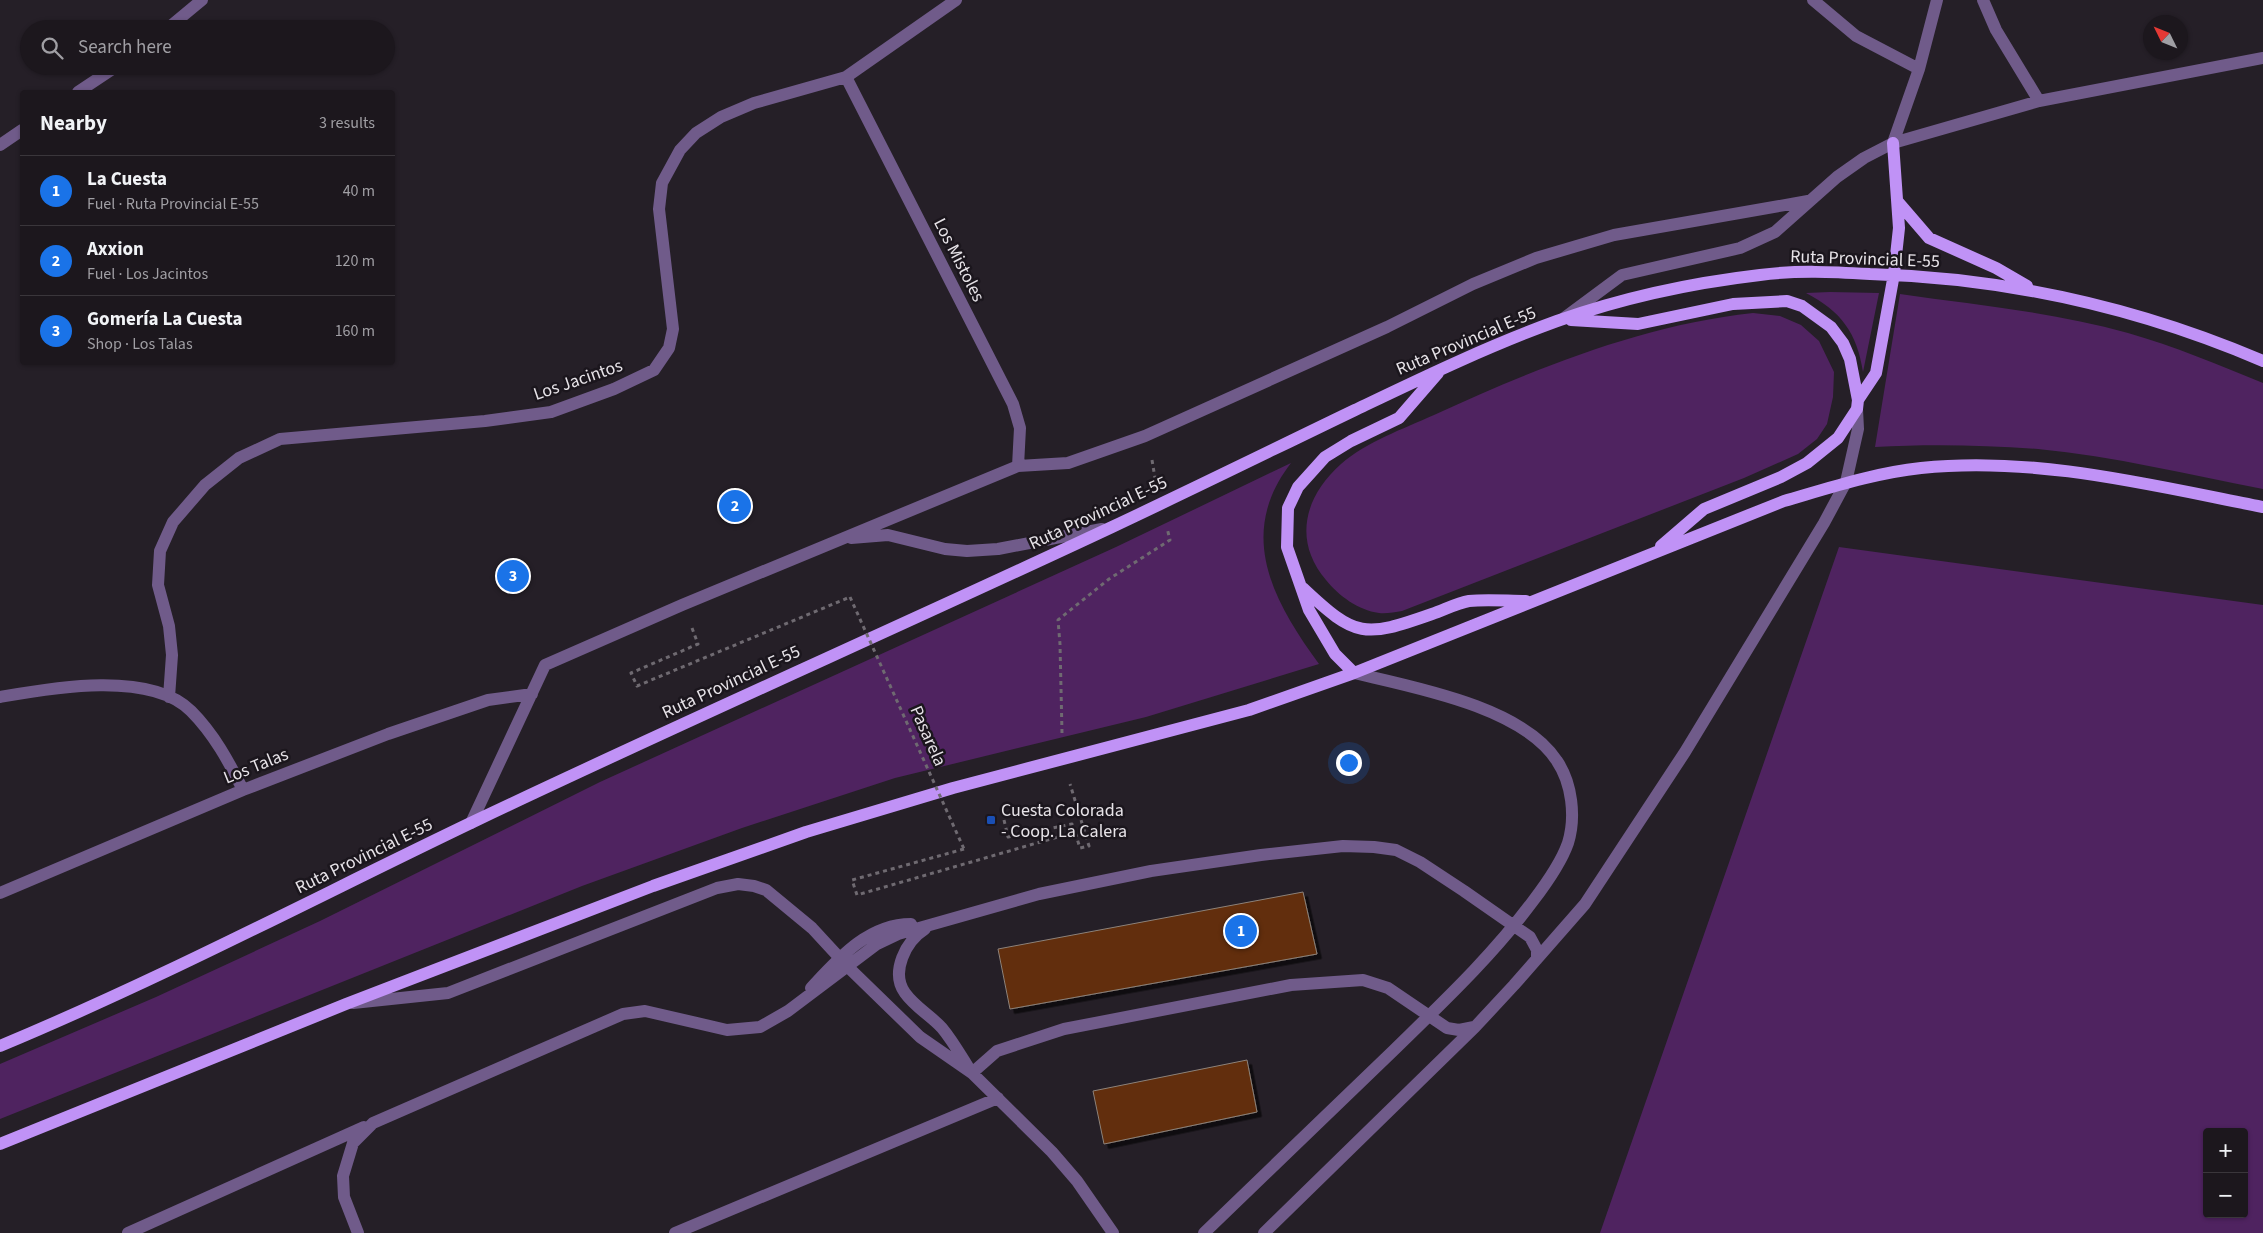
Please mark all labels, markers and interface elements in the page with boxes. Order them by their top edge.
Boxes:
north arrow [2143,15,2188,60]
search box [20,20,395,75]
icon: search [38,34,66,62]
text: Search here [78,34,172,61]
text: Nearby [40,108,107,138]
text: 3 results [319,112,375,134]
text: La Cuesta [87,166,167,193]
text: 1 [52,180,60,202]
text: 40 m [343,180,375,202]
text: Fuel · Ruta Provincial E-55 [87,193,259,215]
street label: Los Mistoles [927,214,991,306]
text: Axxion [87,236,144,263]
street label: Ruta Provincial E-55 [1790,244,1940,274]
text: 2 [52,250,60,272]
text: 120 m [335,250,375,272]
text: Fuel · Los Jacintos [87,263,208,285]
street label: Ruta Provincial E-55 [1392,300,1540,382]
text: Gomería La Cuesta [87,306,243,333]
text: 3 [52,320,60,342]
text: 160 m [335,320,375,342]
text: Shop · Los Talas [87,333,193,355]
street label: Los Jacintos [530,353,626,407]
street label: Ruta Provincial E-55 [1025,470,1171,556]
pin: 2 [719,487,751,525]
pin: 3 [497,557,529,595]
street label: Ruta Provincial E-55 [658,639,804,725]
street label: Pasarela [904,702,952,770]
street label: Los Talas [220,742,292,790]
your location [1336,750,1362,776]
place label: Cuesta Colorada - Coop. La Calera [1001,798,1127,844]
street label: Ruta Provincial E-55 [291,812,437,900]
marker: Cuesta Colorada - Coop. La Calera [985,814,997,826]
pin: 1 [1225,912,1257,950]
map controls [2203,1128,2248,1218]
button: + [2203,1128,2248,1173]
button: − [2203,1173,2248,1218]

